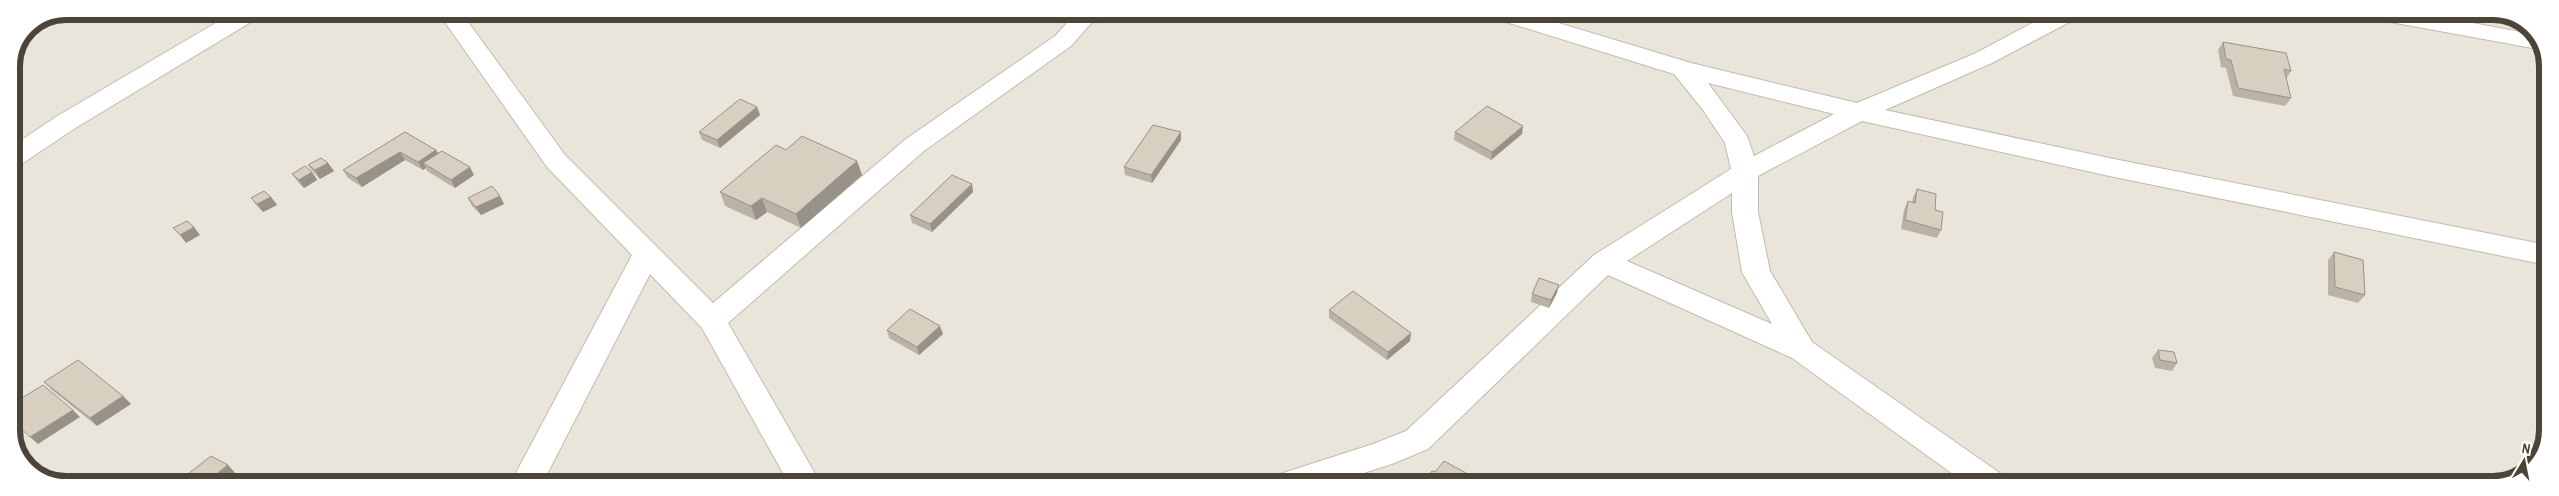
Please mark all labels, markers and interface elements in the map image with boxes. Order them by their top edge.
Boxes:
north arrow [2499,436,2549,486]
text: N [2521,439,2532,458]

